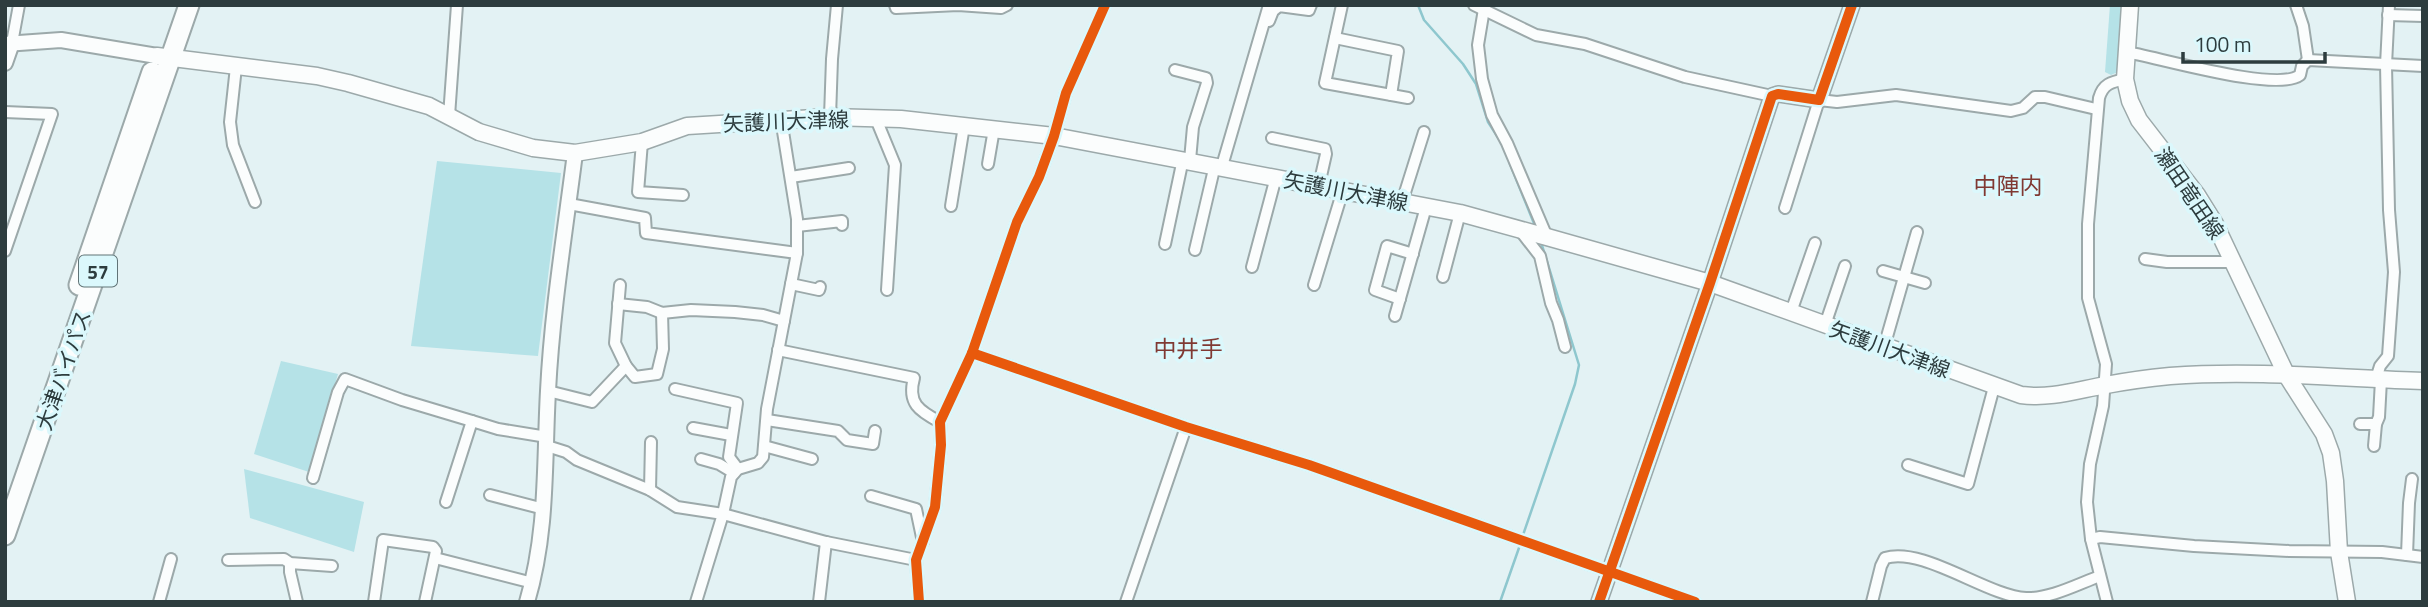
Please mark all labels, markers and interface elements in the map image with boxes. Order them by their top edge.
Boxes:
scale bar [2183,21,2325,65]
text: 100 m [2194,28,2251,60]
street label: 矢護川大津線 [722,103,850,139]
street label: 瀬田竜田線 [2147,141,2233,245]
street label: 矢護川大津線 [1281,163,1411,219]
district label: 中陣内 [1974,168,2043,203]
road number: 57 [79,256,117,286]
street label: 大津バイパス [27,305,99,435]
street label: 矢護川大津線 [1825,312,1955,386]
district label: 中井手 [1154,331,1223,366]

